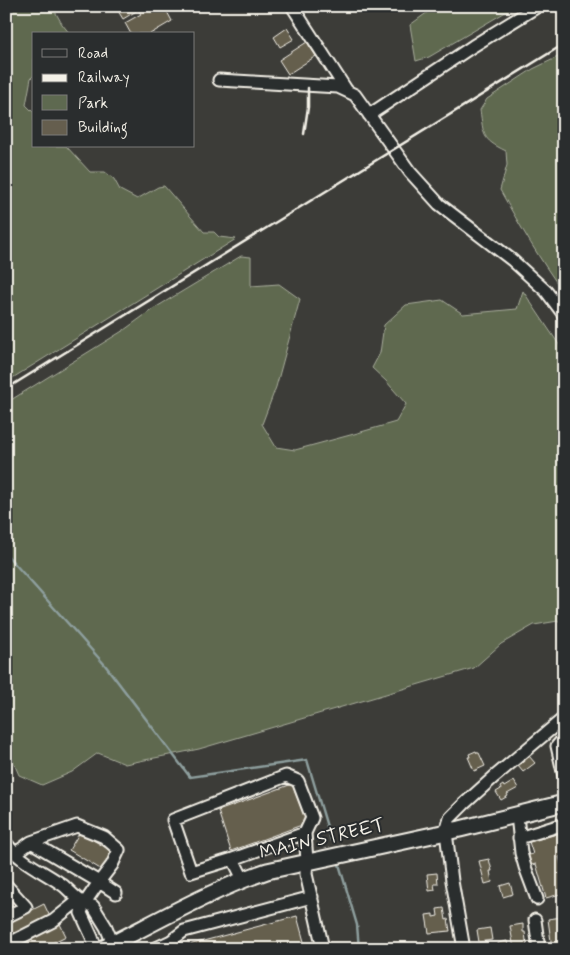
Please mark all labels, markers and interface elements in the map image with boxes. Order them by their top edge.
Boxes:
legend [32,32,195,148]
text: Road [78,44,108,64]
text: Railway [78,68,130,88]
text: Park [78,94,108,114]
text: Building [78,118,128,139]
street label: MAIN STREET [257,812,387,866]

